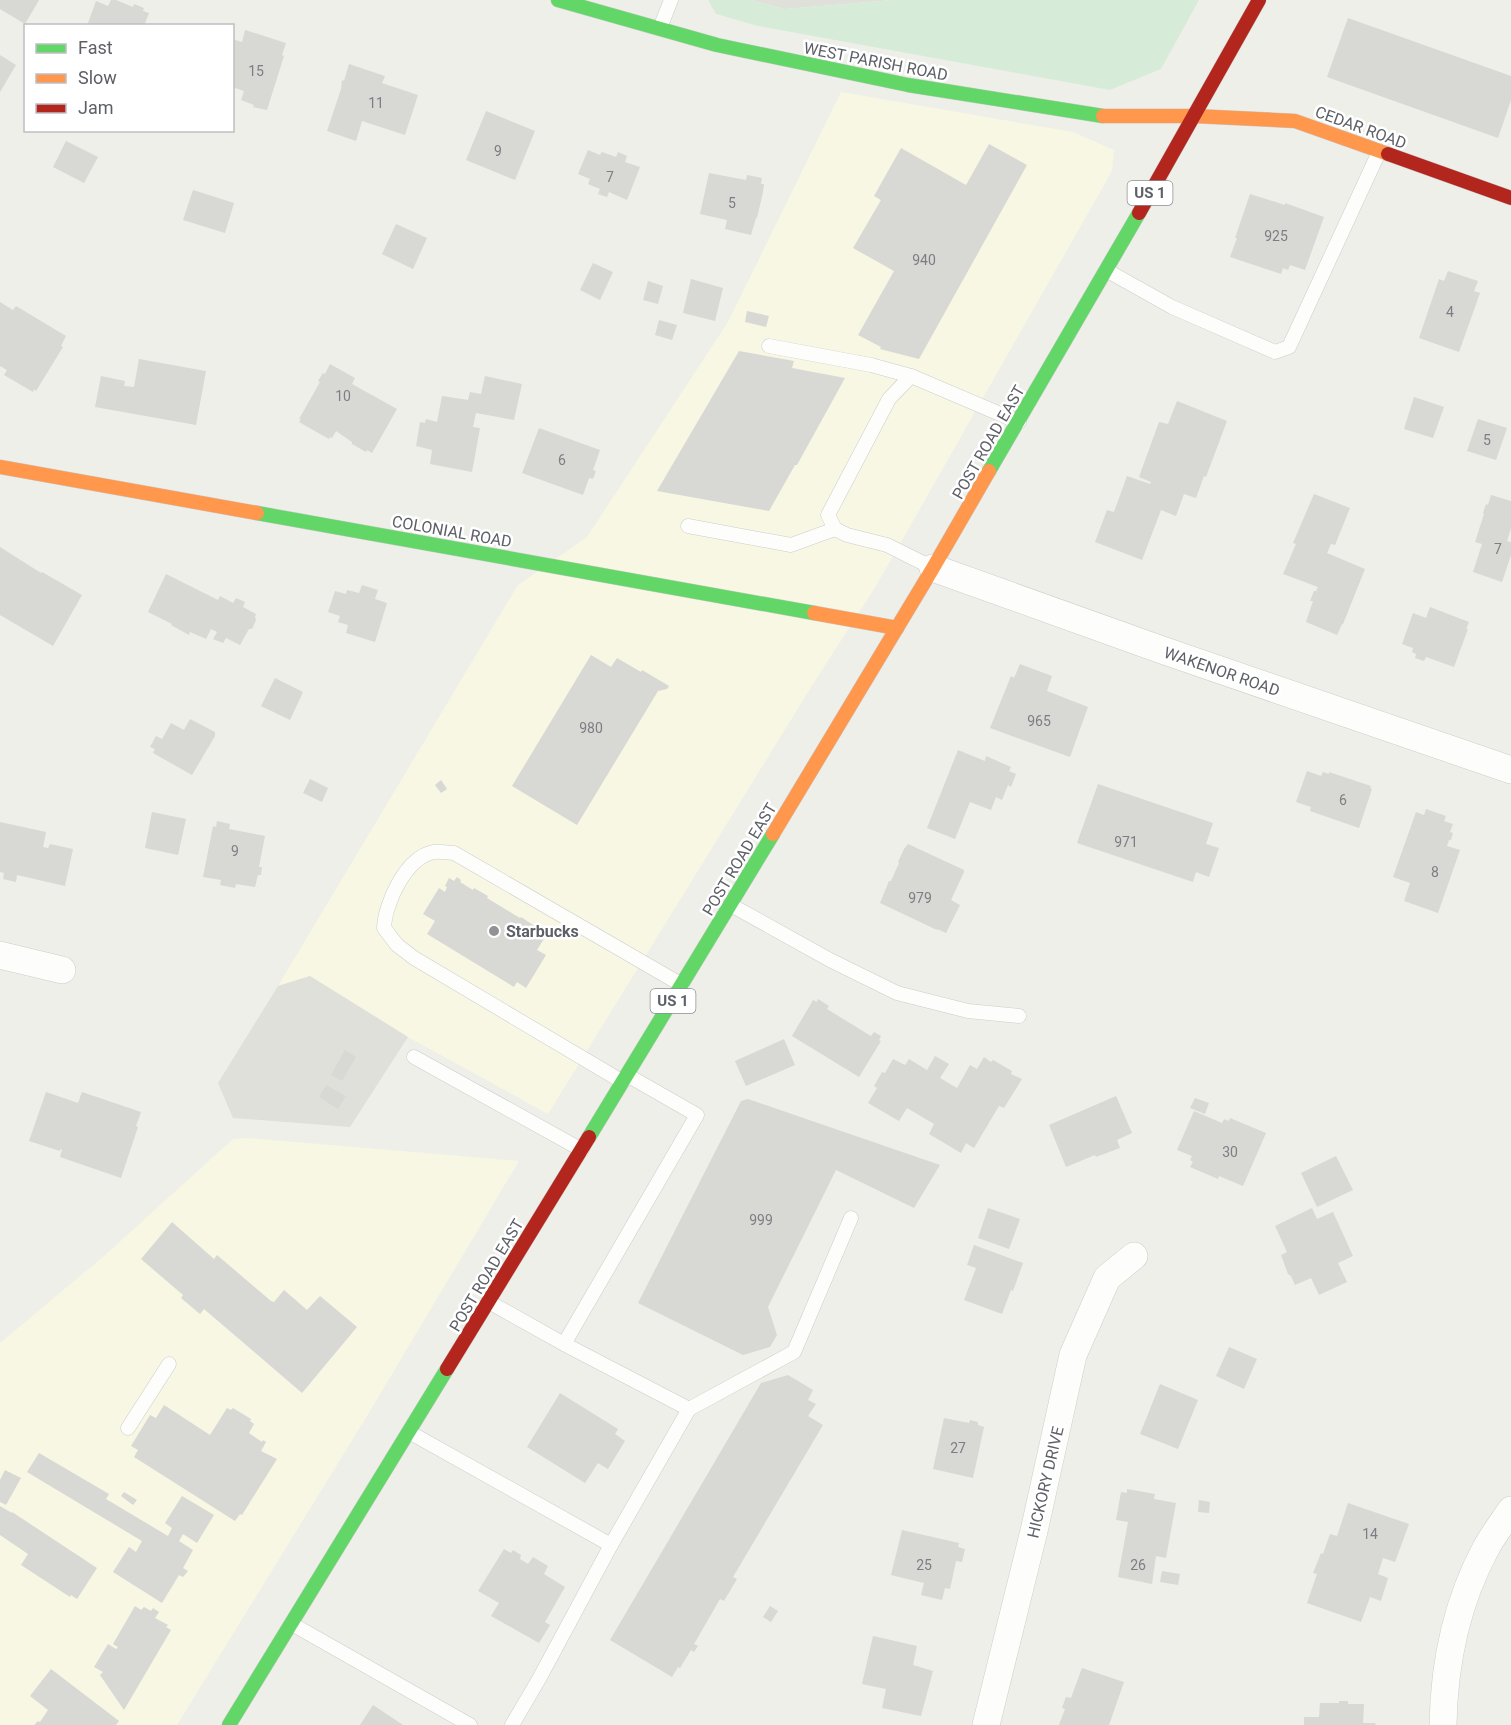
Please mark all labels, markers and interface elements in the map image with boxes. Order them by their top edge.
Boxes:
legend [24,24,234,132]
text: Fast [78,37,113,58]
street label: WEST PARISH ROAD [802,38,949,85]
house number: 15 [248,63,264,79]
text: Slow [78,67,117,88]
house number: 11 [368,95,384,111]
text: Jam [78,97,114,118]
street label: CEDAR ROAD [1313,102,1409,153]
house number: 9 [494,143,502,159]
house number: 7 [606,169,614,185]
road number: US 1 [1128,181,1172,205]
house number: 5 [728,195,736,211]
house number: 925 [1264,228,1288,244]
house number: 940 [912,252,936,268]
house number: 4 [1446,304,1454,320]
street label: POST ROAD EAST [948,382,1029,502]
house number: 10 [335,388,351,404]
house number: 5 [1483,432,1491,448]
house number: 6 [558,452,566,468]
street label: COLONIAL ROAD [391,512,513,551]
house number: 7 [1494,541,1502,557]
street label: WAKENOR ROAD [1161,643,1282,700]
house number: 965 [1027,713,1051,729]
house number: 980 [579,720,603,736]
house number: 6 [1339,792,1347,808]
street label: POST ROAD EAST [698,799,781,919]
house number: 971 [1114,834,1138,850]
house number: 9 [231,843,239,859]
house number: 8 [1431,864,1439,880]
house number: 979 [908,890,932,906]
place label: Starbucks [506,922,579,941]
marker: Starbucks [487,924,501,938]
road number: US 1 [650,989,696,1013]
house number: 30 [1222,1144,1238,1160]
house number: 999 [749,1212,773,1228]
street label: POST ROAD EAST [445,1215,528,1335]
street label: HICKORY DRIVE [1023,1424,1068,1540]
house number: 27 [950,1440,966,1456]
house number: 14 [1362,1526,1378,1542]
house number: 25 [916,1557,932,1573]
house number: 26 [1130,1557,1146,1573]

